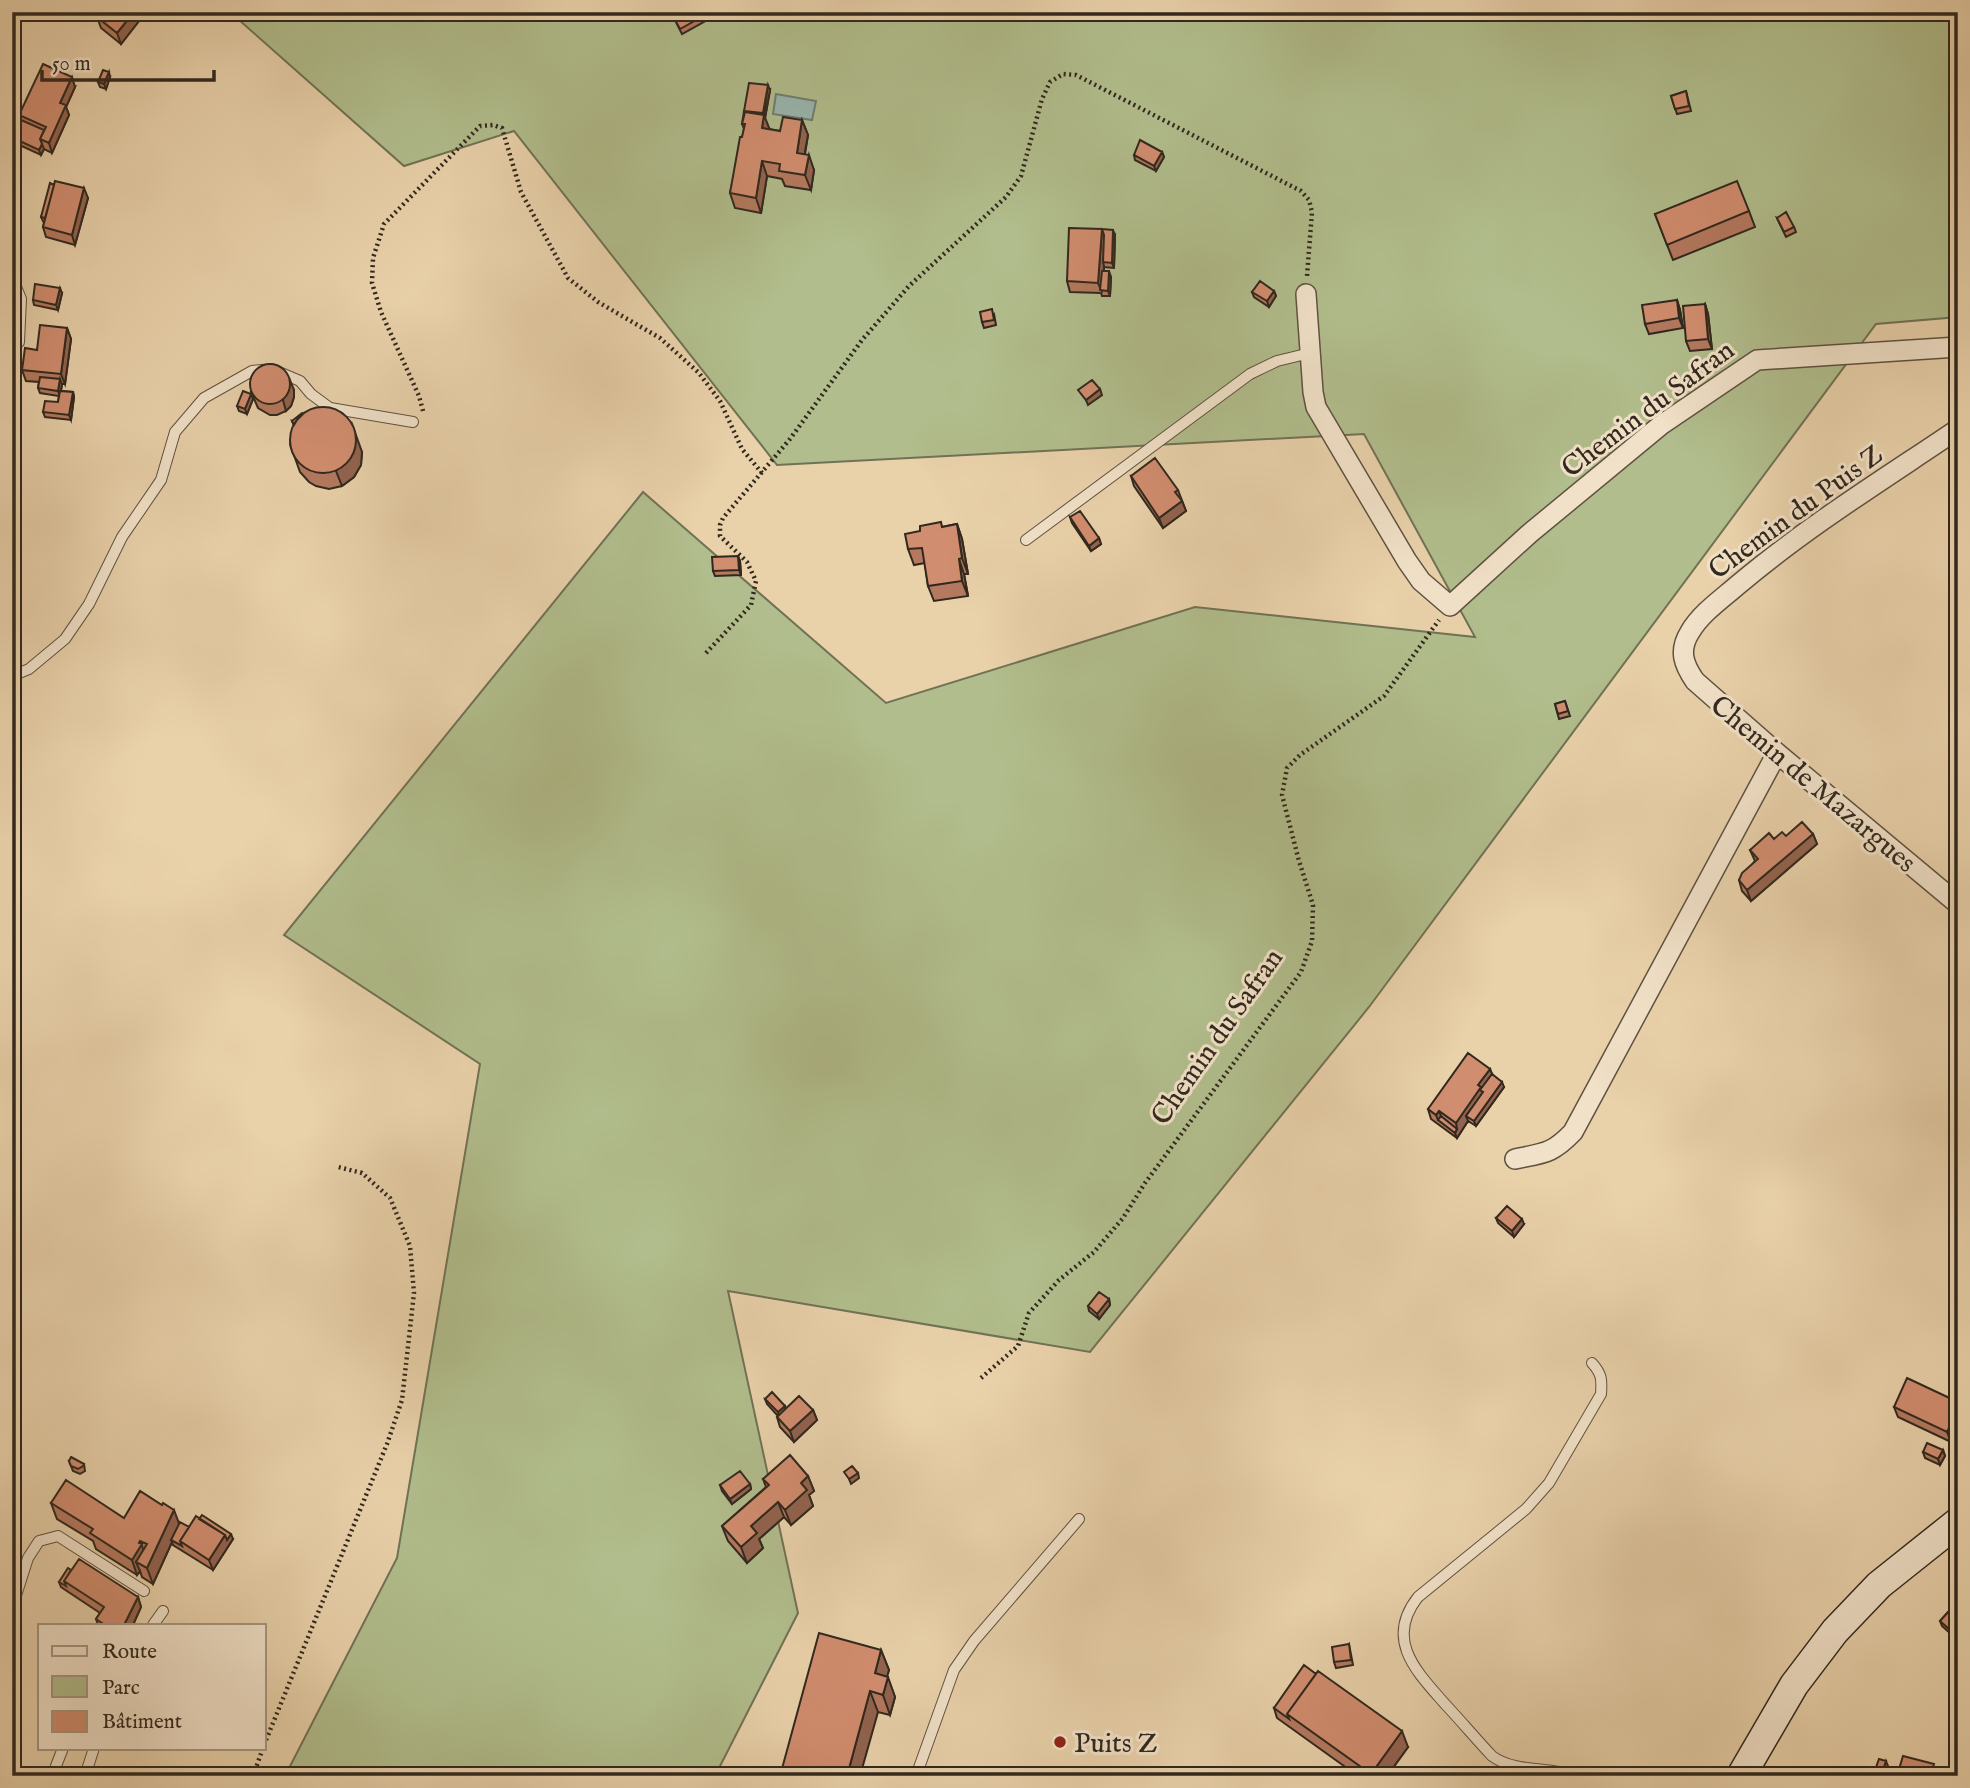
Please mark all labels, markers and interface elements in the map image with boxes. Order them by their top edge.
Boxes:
scale bar [42,38,214,82]
text: 50 m [52,51,91,78]
street label: Chemin du Safran [1555,334,1742,486]
street label: Chemin du Puis Z [1702,438,1891,588]
street label: Chemin de Mazargues [1702,689,1922,881]
street label: Chemin du Safran [1144,942,1292,1132]
legend [38,1624,266,1750]
text: Route [102,1639,157,1666]
text: Parc [102,1675,140,1702]
text: Bâtiment [102,1709,182,1736]
place label: Puits Z [1074,1727,1157,1762]
marker: Puits Z [1052,1734,1068,1750]

